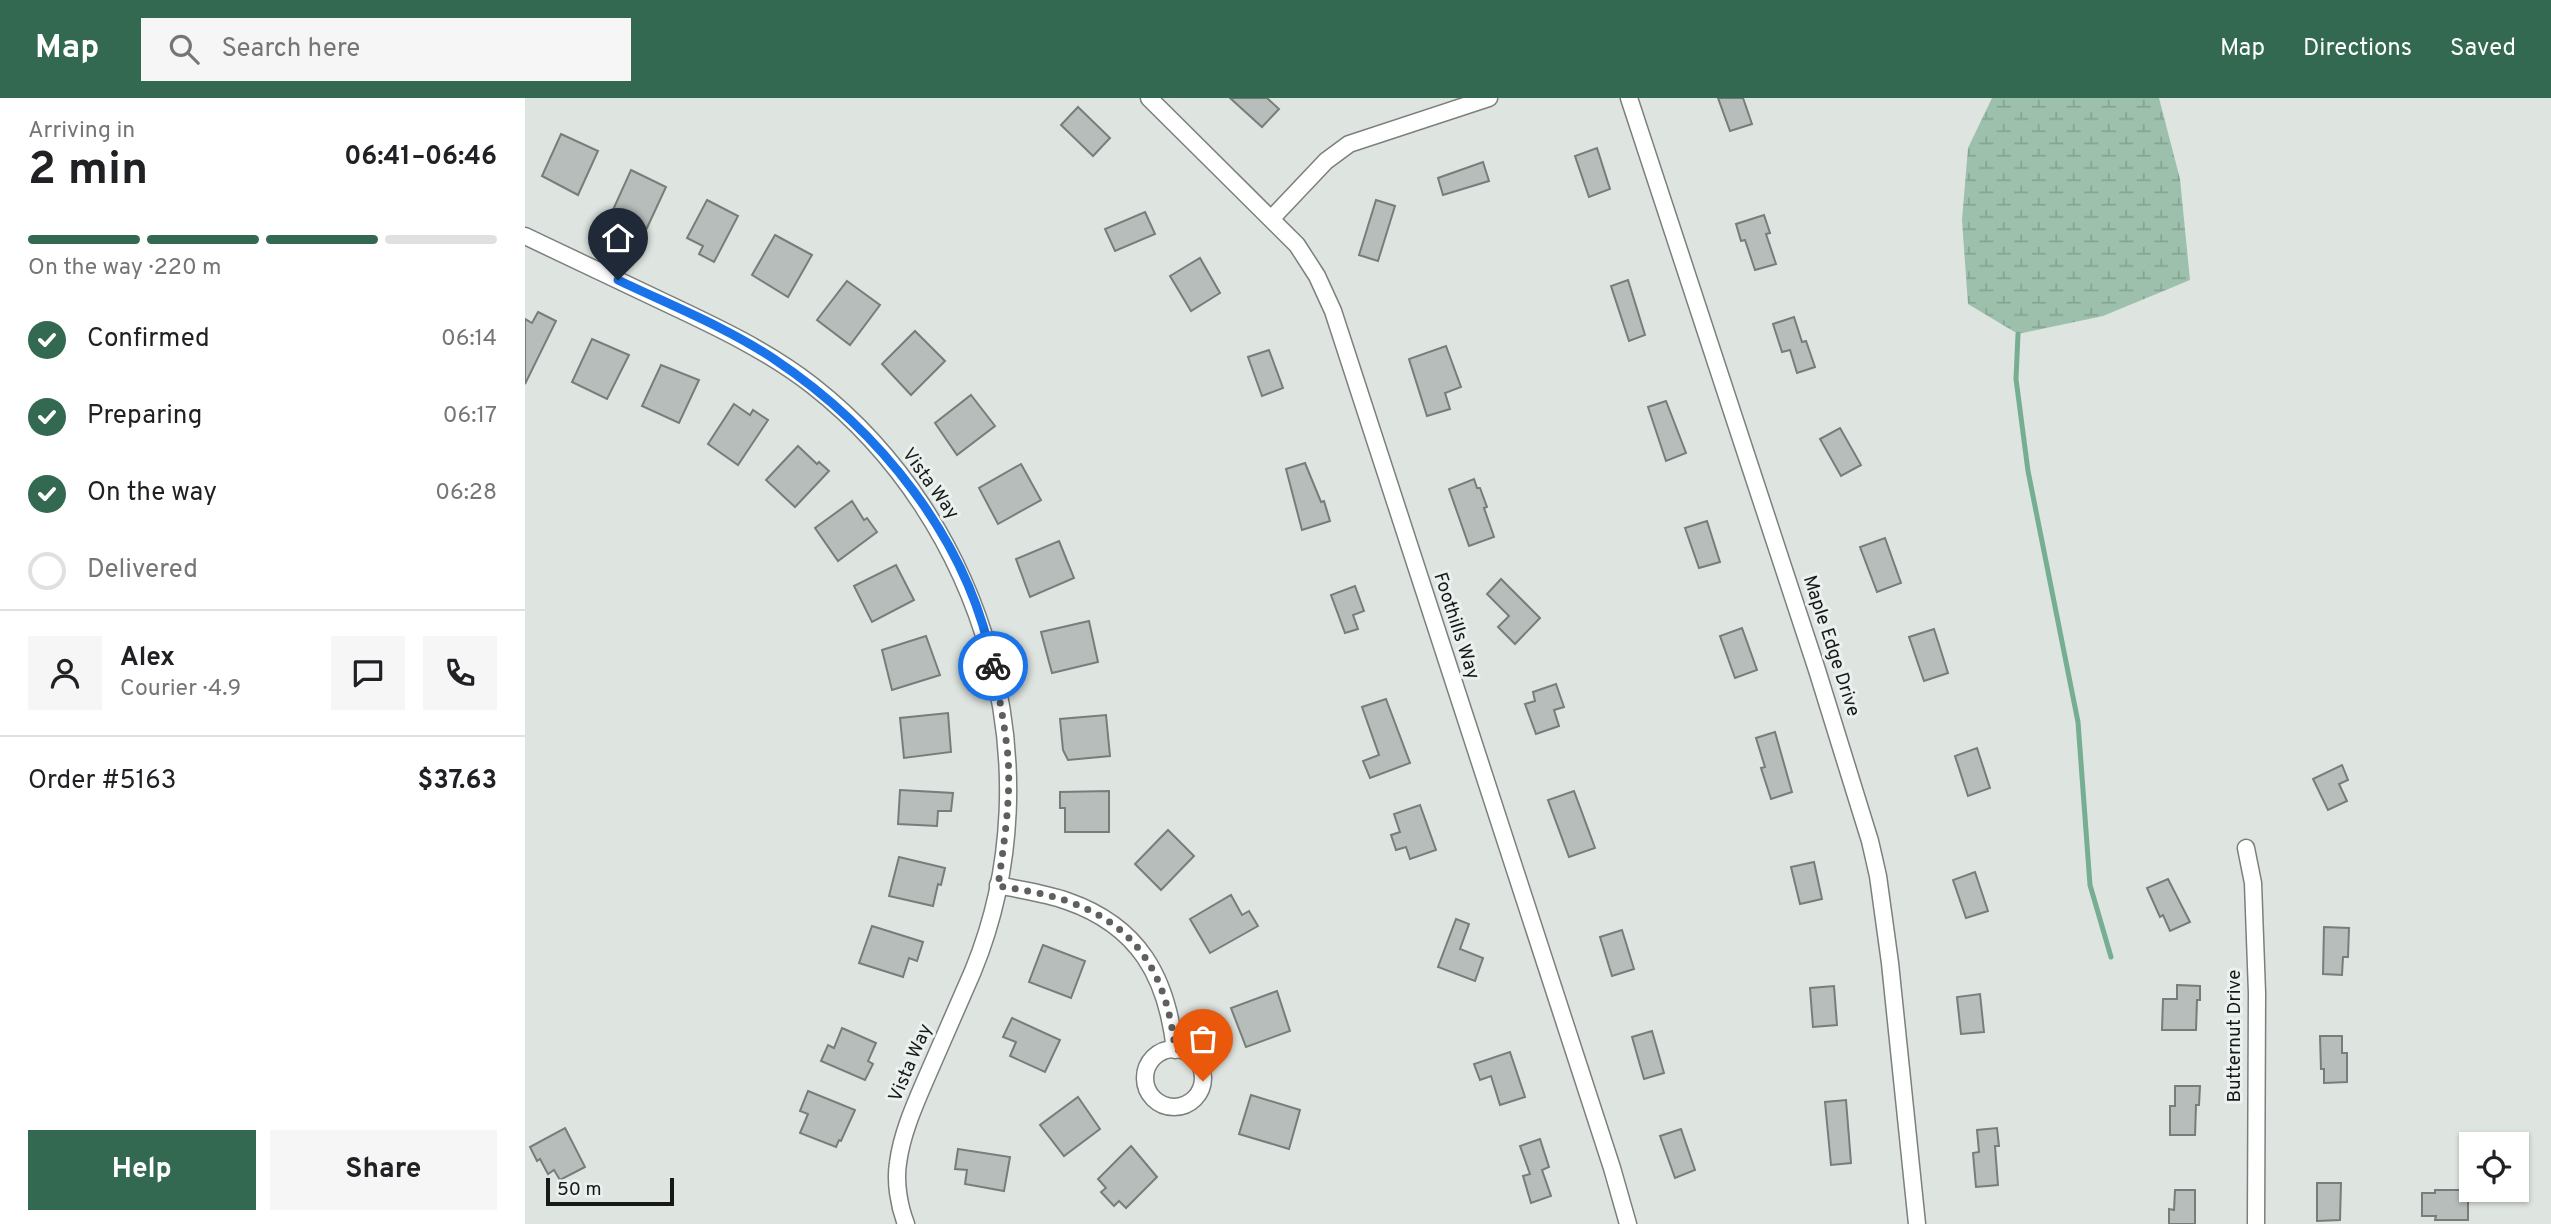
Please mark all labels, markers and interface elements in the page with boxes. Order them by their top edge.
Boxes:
search box [141,18,631,81]
text: Map [35,28,99,70]
icon: search [165,30,203,68]
text: Search here [221,33,360,66]
text: Map [2220,34,2265,64]
text: Directions [2303,34,2412,64]
text: Saved [2450,34,2516,64]
text: Arriving in [28,117,135,146]
text: 06:41–06:46 [344,141,497,174]
text: 2 min [28,142,148,201]
pin [588,208,648,280]
icon: home [599,219,637,257]
text: On the way · 220 m [28,254,222,283]
icon: check [28,321,66,359]
text: Confirmed [87,323,210,356]
text: 06:14 [441,325,497,354]
icon: check [28,398,66,436]
text: Preparing [87,400,202,433]
text: 06:17 [443,402,497,431]
street label: Vista Way [896,444,964,524]
icon: check [28,475,66,513]
text: On the way [87,477,217,510]
text: 06:28 [435,479,497,508]
text: Delivered [87,554,198,587]
street label: Foothills Way [1427,569,1485,683]
street label: Maple Edge Drive [1797,572,1865,720]
courier [958,631,1028,701]
button: person [28,636,102,710]
button: chat [331,636,405,710]
button: phone [423,636,497,710]
text: Alex [120,642,175,675]
icon: bike [974,647,1012,685]
text: Courier · 4.9 [120,675,241,704]
text: Order #5163 [28,765,176,798]
text: $37.63 [418,765,497,798]
street label: Butternut Drive [2223,970,2247,1102]
pin [1173,1009,1233,1081]
street label: Vista Way [884,1020,938,1106]
icon: bag [1184,1020,1222,1058]
button: Help [28,1130,256,1210]
button: Share [270,1130,497,1210]
map controls [2459,1132,2529,1202]
button: locate [2459,1132,2529,1202]
scale bar [546,1175,674,1207]
text: 50 m [557,1178,602,1202]

